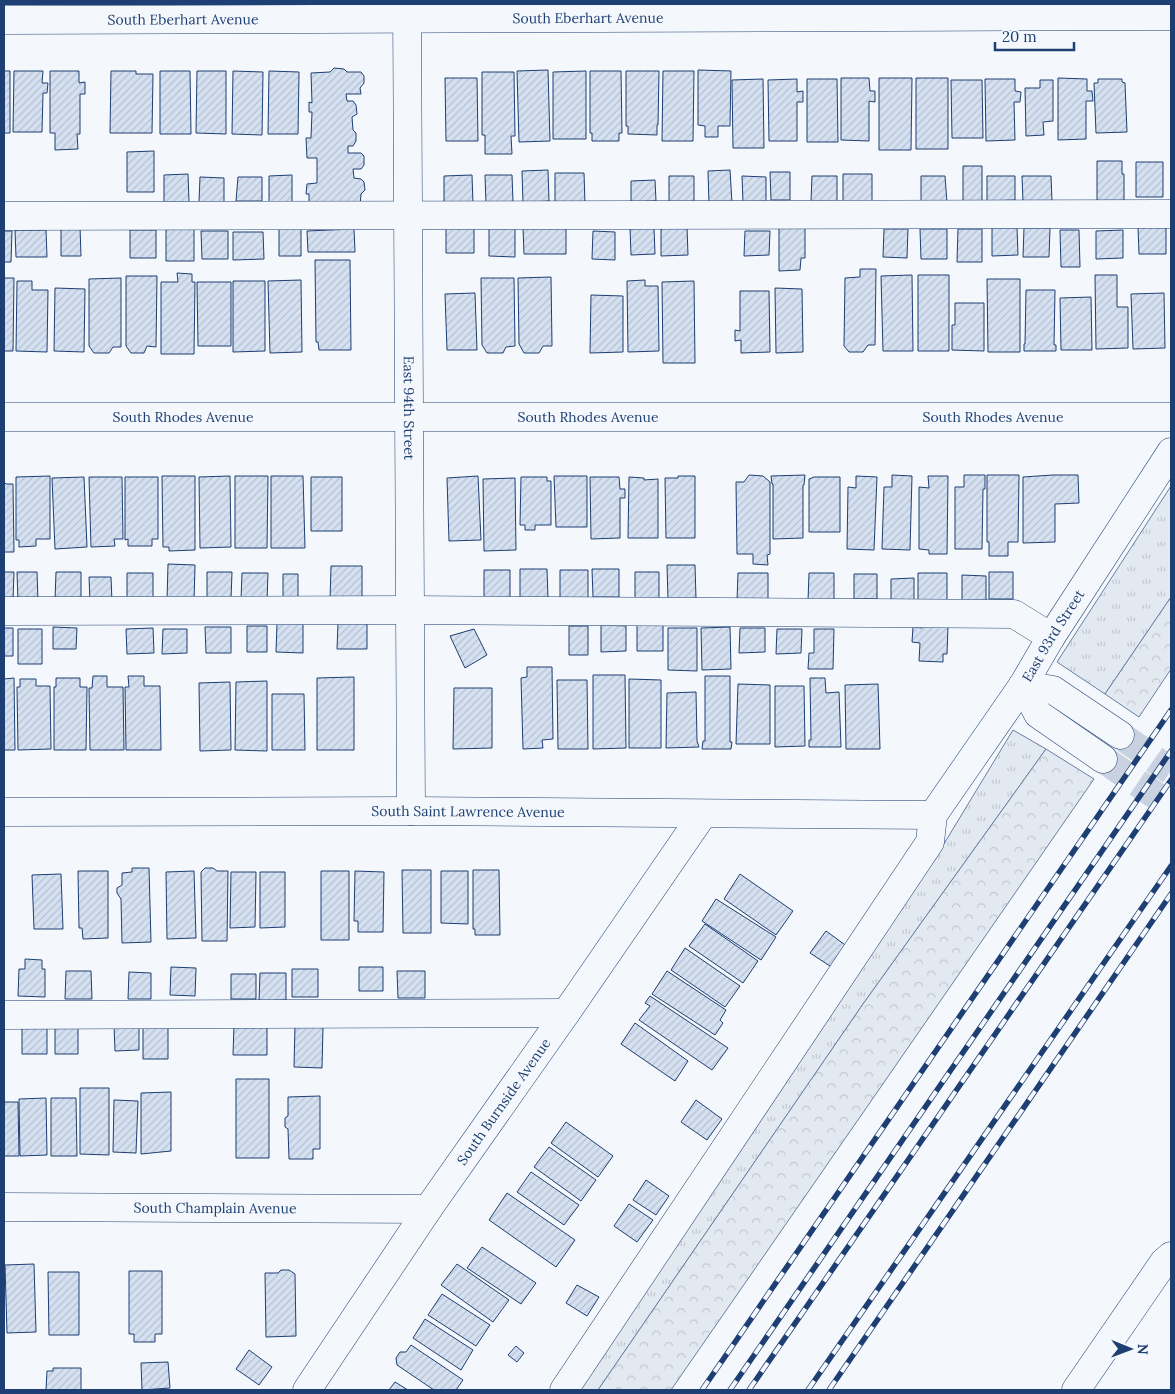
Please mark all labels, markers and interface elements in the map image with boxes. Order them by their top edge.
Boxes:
street label: South Eberhart Avenue [512,9,664,27]
street label: South Eberhart Avenue [107,10,259,29]
scale bar [995,20,1074,52]
text: 20 m [1002,27,1037,46]
street label: East 94th Street [400,356,418,461]
street label: South Rhodes Avenue [112,408,254,426]
street label: South Rhodes Avenue [517,408,659,426]
street label: South Rhodes Avenue [922,408,1064,426]
street label: East 93rd Street [1018,586,1089,685]
street label: South Saint Lawrence Avenue [371,802,565,821]
street label: South Burnside Avenue [453,1034,555,1169]
street label: South Champlain Avenue [133,1199,297,1217]
north arrow [1105,1324,1155,1374]
text: N [1134,1344,1152,1355]

